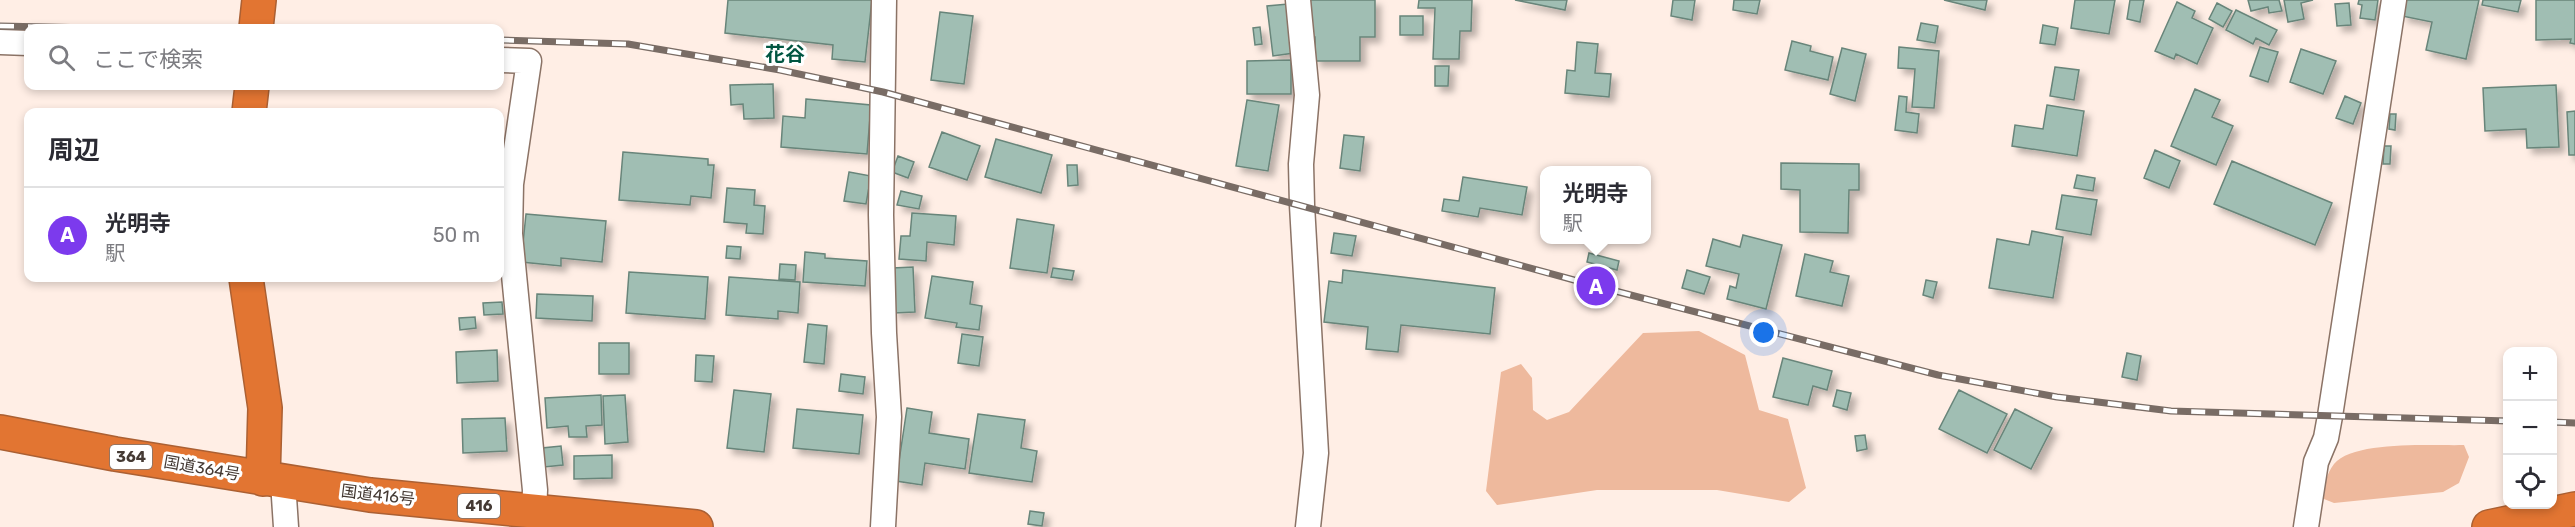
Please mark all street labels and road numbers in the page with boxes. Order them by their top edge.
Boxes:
road number: 364 [110,445,152,469]
street label: 国道364号 [162,452,242,484]
street label: 国道416号 [340,481,416,509]
road number: 416 [458,494,500,518]

